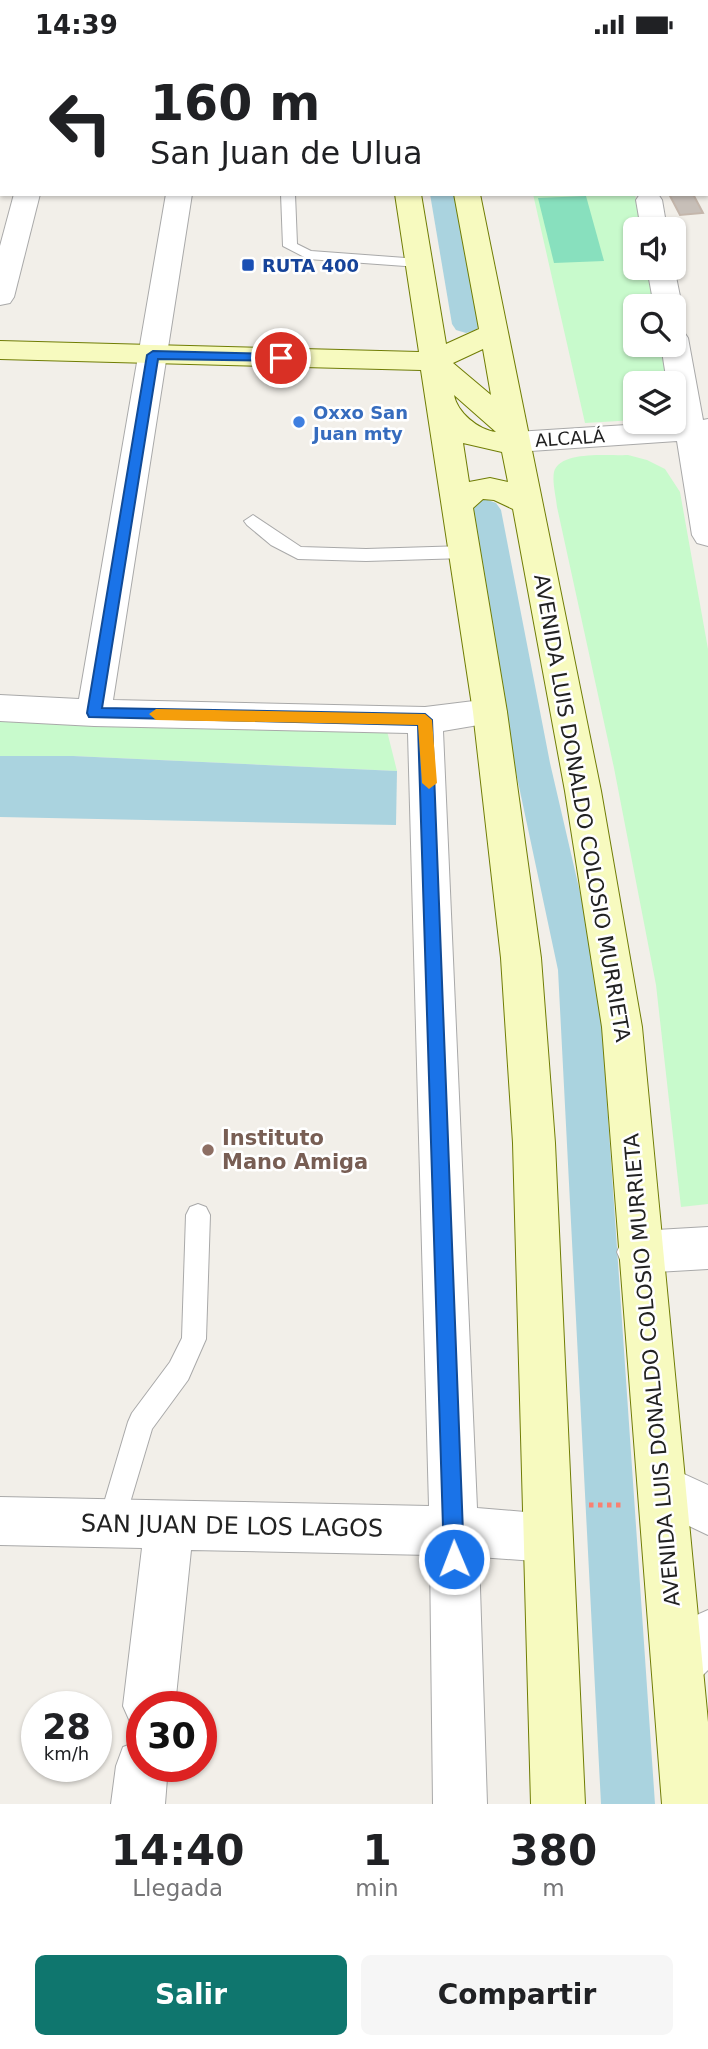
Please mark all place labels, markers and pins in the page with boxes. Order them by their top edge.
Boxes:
place label: RUTA 400 [262,255,359,276]
marker: RUTA 400 [240,257,256,273]
pin [251,328,311,388]
place label: Oxxo San Juan mty [311,402,408,444]
marker: Oxxo San Juan mty [291,414,307,430]
place label: Instituto Mano Amiga [222,1126,368,1174]
marker: Instituto Mano Amiga [200,1142,216,1158]

